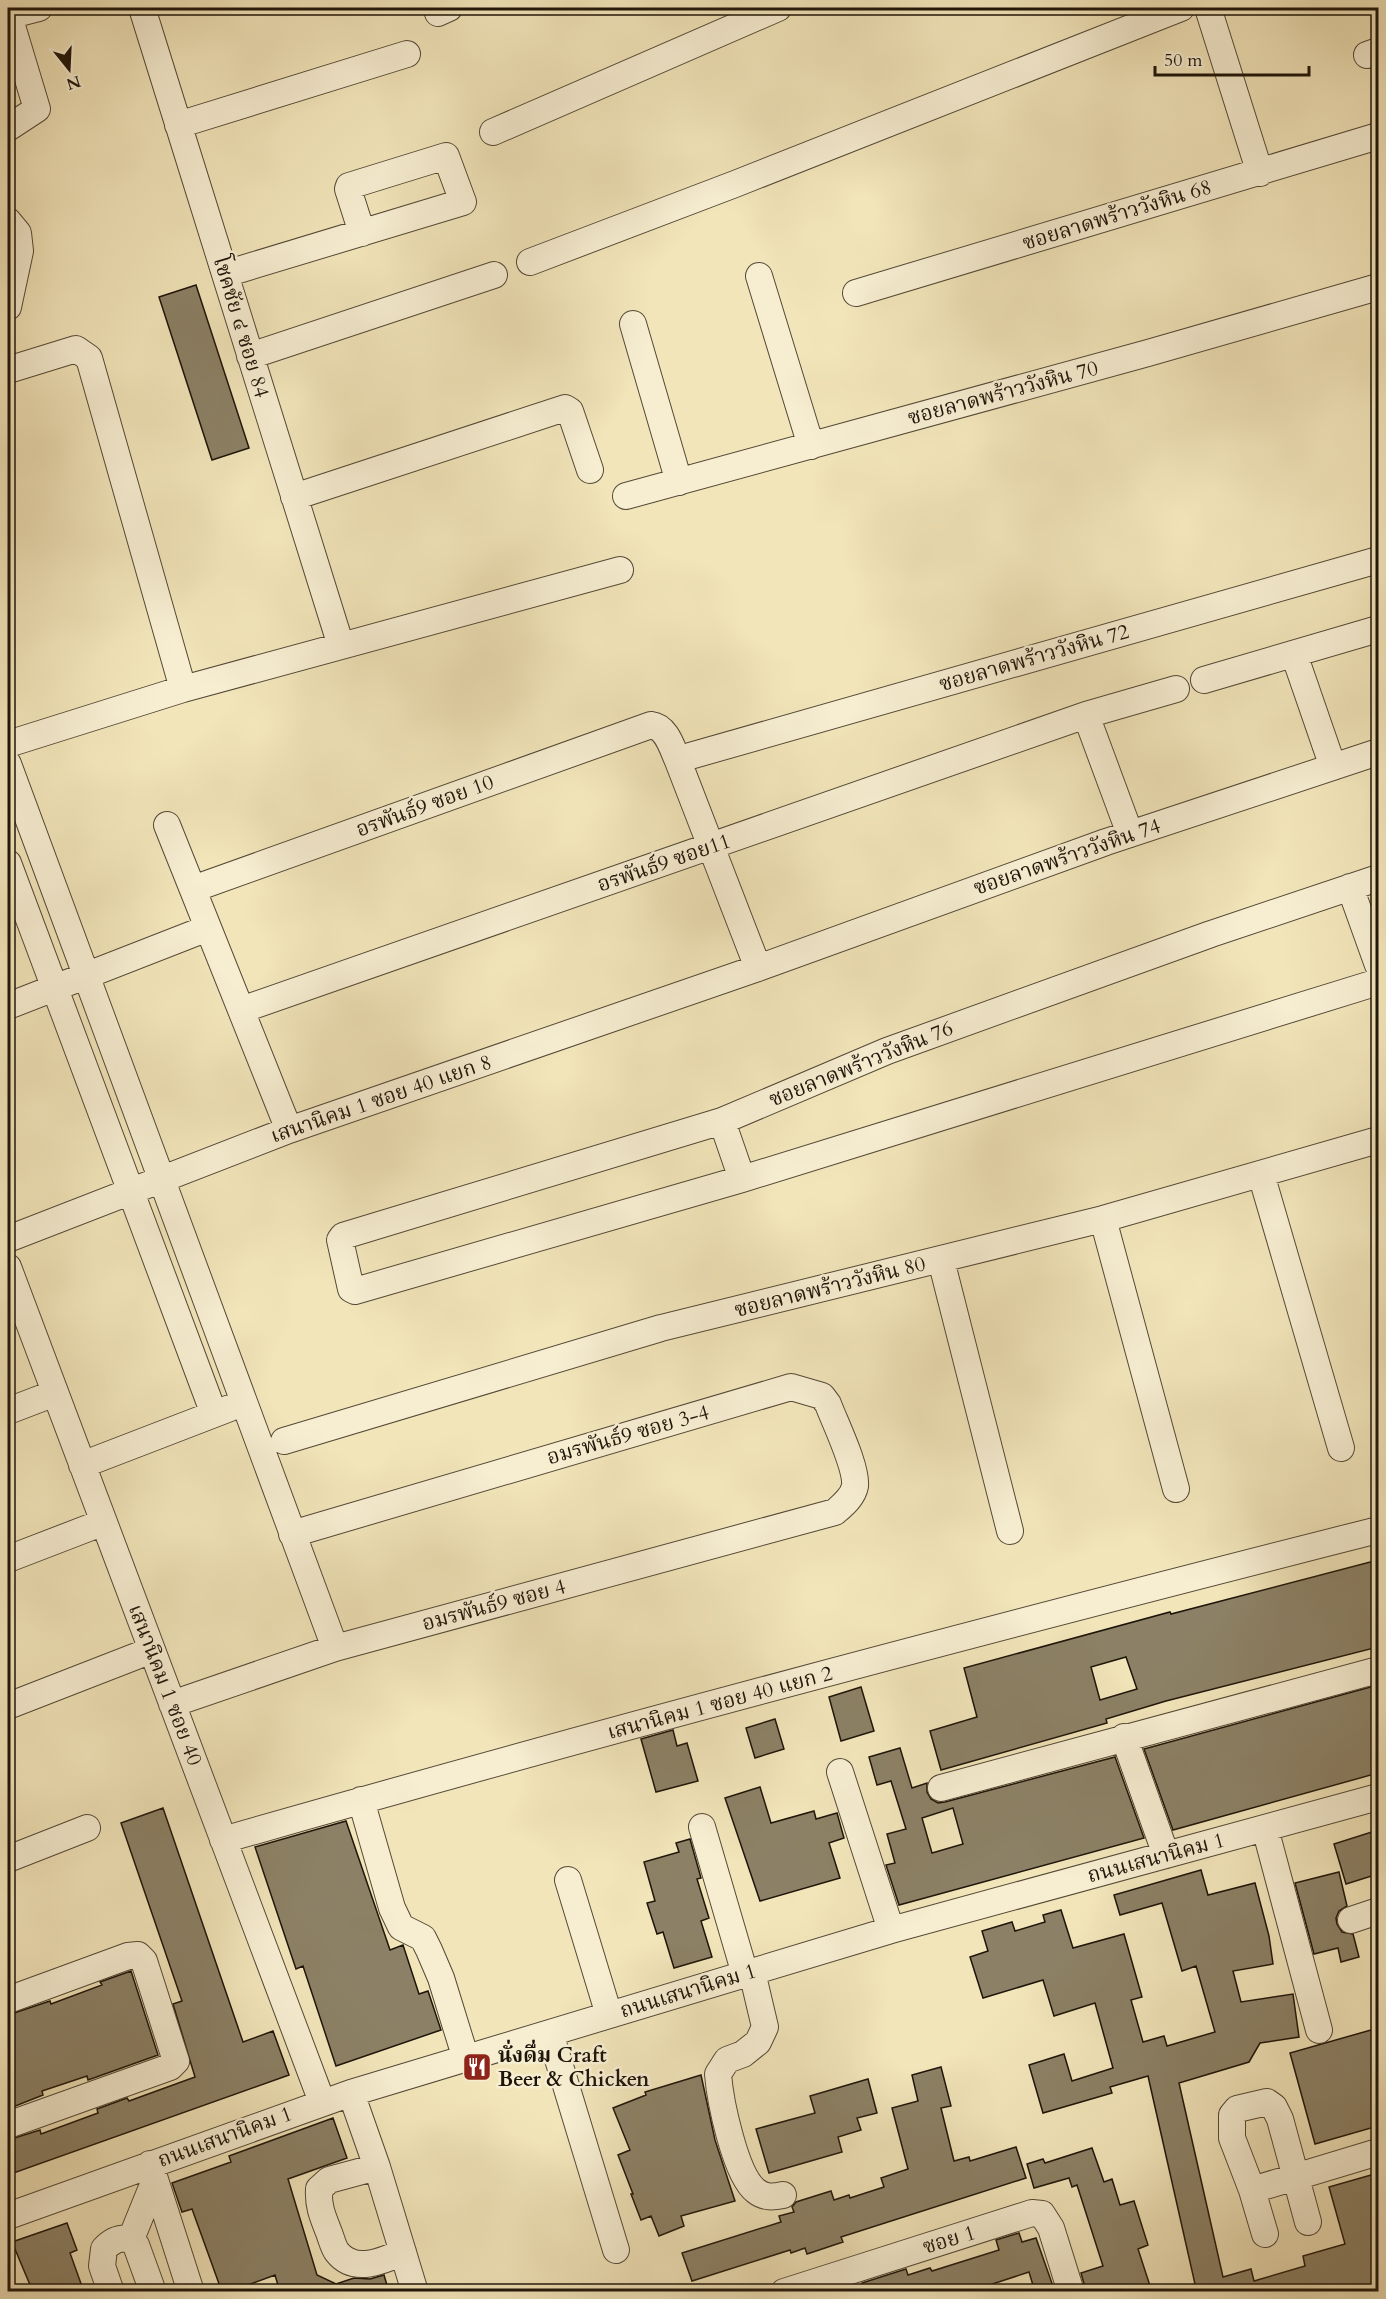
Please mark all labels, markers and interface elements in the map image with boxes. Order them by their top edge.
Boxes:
north arrow [39,39,99,99]
scale bar [1155,39,1310,77]
text: 50 m [1164,48,1203,73]
text: N [63,70,83,95]
street label: ซอยลาดพร้าววังหิน 68 [1019,172,1215,258]
street label: โชคชัย ๔ ซอย 84 [205,251,277,402]
street label: ซอยลาดพร้าววังหิน 70 [905,354,1101,432]
street label: ซอยลาดพร้าววังหิน 72 [936,617,1133,699]
street label: อรพันธ์9 ซอย 10 [352,768,498,844]
street label: ซอยลาดพร้าววังหิน 74 [970,811,1165,903]
street label: อรพันธ์9 ซอย11 [594,827,734,899]
street label: ซอยลาดพร้าววังหิน 76 [765,1014,957,1114]
street label: เสนานิคม 1 ซอย 40 แยก 8 [267,1048,495,1150]
street label: ซอยลาดพร้าววังหิน 80 [731,1249,929,1325]
street label: อมรพันธ์9 ซอย 3-4 [543,1398,713,1472]
street label: อมรพันธ์9 ซอย 4 [419,1572,569,1638]
street label: เสนานิคม 1 ซอย 40 [121,1600,209,1770]
street label: เสนานิคม 1 ซอย 40 แยก 2 [604,1659,836,1747]
street label: ถนนเสนานิคม 1 [1084,1826,1228,1890]
street label: ถนนเสนานิคม 1 [616,1956,760,2026]
place label: นั่งดื่ม Craft Beer & Chicken [498,2039,650,2094]
restaurant icon: นั่งดื่ม Craft Beer & Chicken [461,2051,493,2083]
street label: ถนนเสนานิคม 1 [154,2099,296,2175]
street label: ซอย 1 [919,2218,979,2262]

